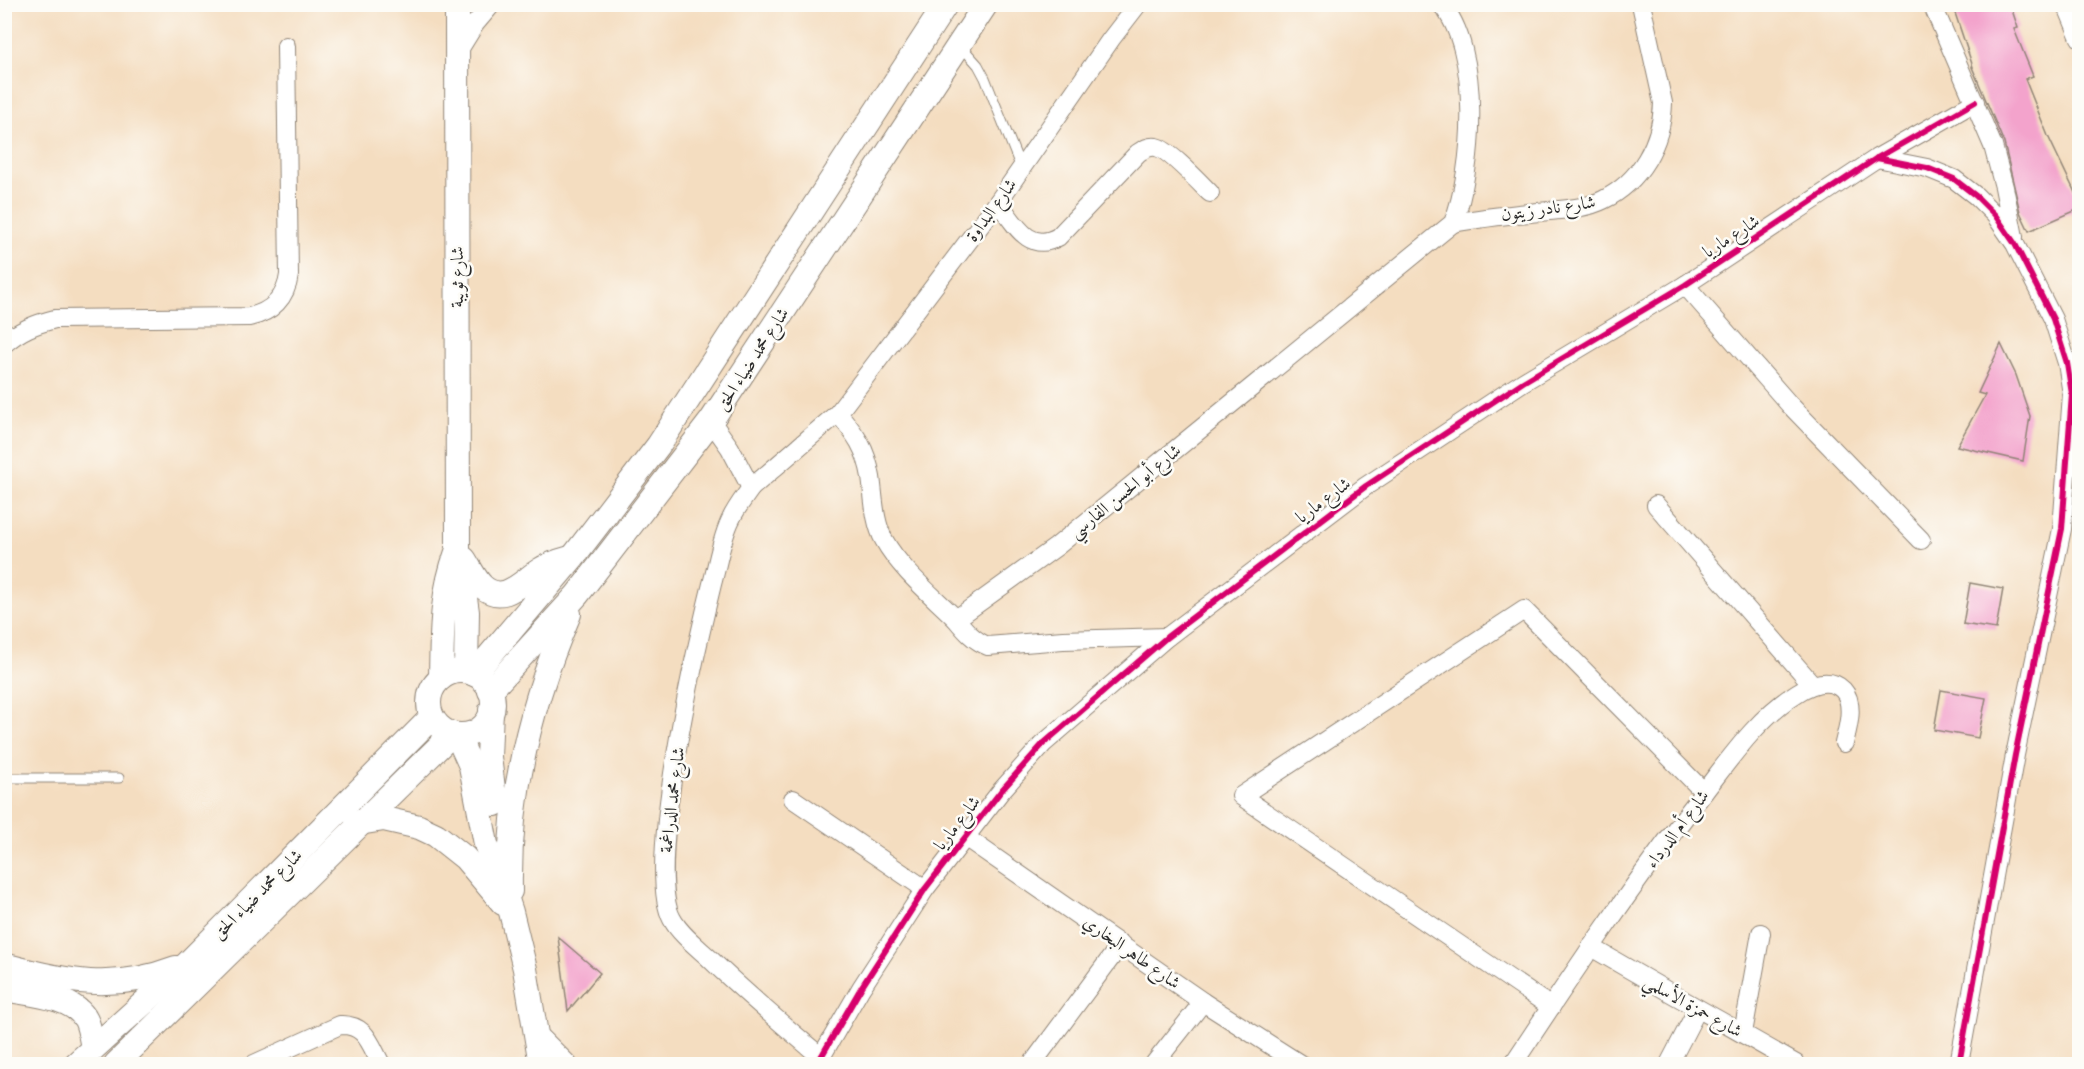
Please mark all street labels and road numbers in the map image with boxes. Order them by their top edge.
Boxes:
street label: شارع البداوة [962,175,1025,248]
street label: شارع نادر زيتون [1499,191,1597,229]
street label: شارع ماريا [1699,210,1766,266]
street label: شارع ثويبة [447,246,472,308]
street label: شارع محمد ضياء الحق [711,304,797,417]
street label: شارع أبو الحسن الفارسي [1063,438,1189,548]
street label: شارع ماريا [1292,473,1357,531]
street label: شارع محمد الدراغمة [656,746,693,855]
street label: شارع أم الدرداء [1639,784,1718,876]
street label: شارع ماريا [930,792,988,857]
street label: شارع محمد ضياء الحق [208,845,310,947]
street label: شارع طاهر البخاري [1077,911,1184,997]
street label: شارع حمزة الأسلمي [1637,968,1747,1047]

